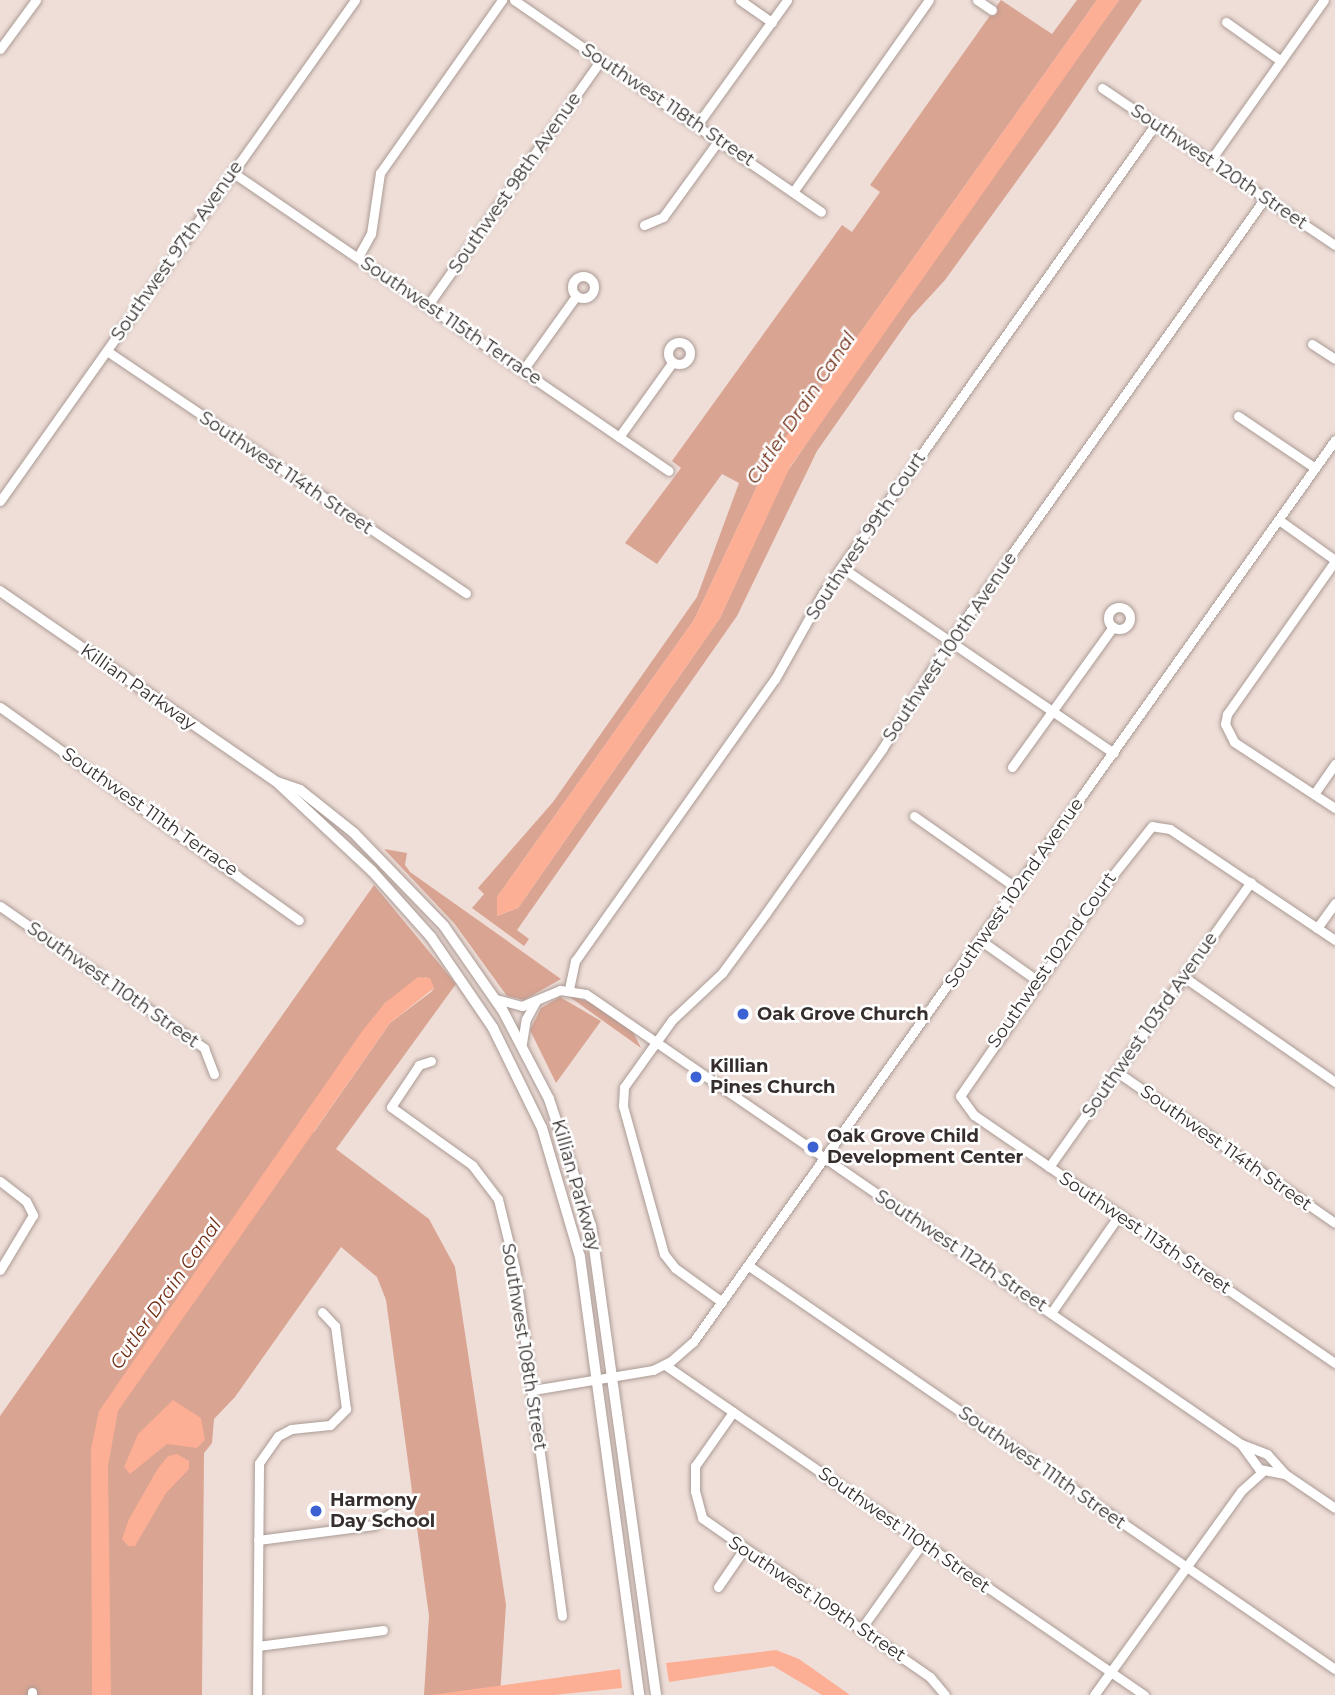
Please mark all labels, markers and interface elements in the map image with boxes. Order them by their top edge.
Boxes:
street label: Southwest 118th Street [577,39,759,171]
street label: Southwest 98th Avenue [444,89,586,277]
street label: Southwest 120th Street [1127,100,1311,234]
street label: Southwest 97th Avenue [107,157,247,345]
street label: Southwest 115th Terrace [356,252,546,390]
water label: Cutler Drain Canal [742,327,860,489]
street label: Southwest 114th Street [195,407,377,539]
street label: Southwest 99th Court [802,448,930,624]
street label: Southwest 100th Avenue [879,548,1021,746]
street label: Killian Parkway [76,639,200,735]
street label: Southwest 111th Terrace [58,743,242,881]
street label: Southwest 102nd Avenue [940,794,1088,992]
street label: Southwest 102nd Court [983,868,1121,1052]
street label: Southwest 110th Street [23,917,203,1053]
street label: Southwest 103rd Avenue [1078,928,1222,1122]
place label: Oak Grove Church [757,1003,929,1025]
marker: Oak Grove Church [735,1006,751,1022]
place label: Killian Pines Church [710,1056,836,1098]
marker: Killian Pines Church [688,1069,704,1085]
street label: Southwest 114th Street [1136,1081,1316,1215]
street label: Killian Parkway [547,1117,605,1253]
place label: Oak Grove Child Development Center [827,1126,1023,1168]
marker: Oak Grove Child Development Center [805,1139,821,1155]
street label: Southwest 113th Street [1055,1167,1235,1299]
street label: Southwest 112th Street [871,1185,1051,1317]
water label: Cutler Drain Canal [105,1214,227,1374]
street label: Southwest 108th Street [497,1242,551,1452]
street label: Southwest 111th Street [954,1402,1130,1534]
street label: Southwest 110th Street [814,1462,994,1598]
place label: Harmony Day School [330,1490,435,1532]
marker: Harmony Day School [308,1503,324,1519]
street label: Southwest 109th Street [724,1532,910,1666]

